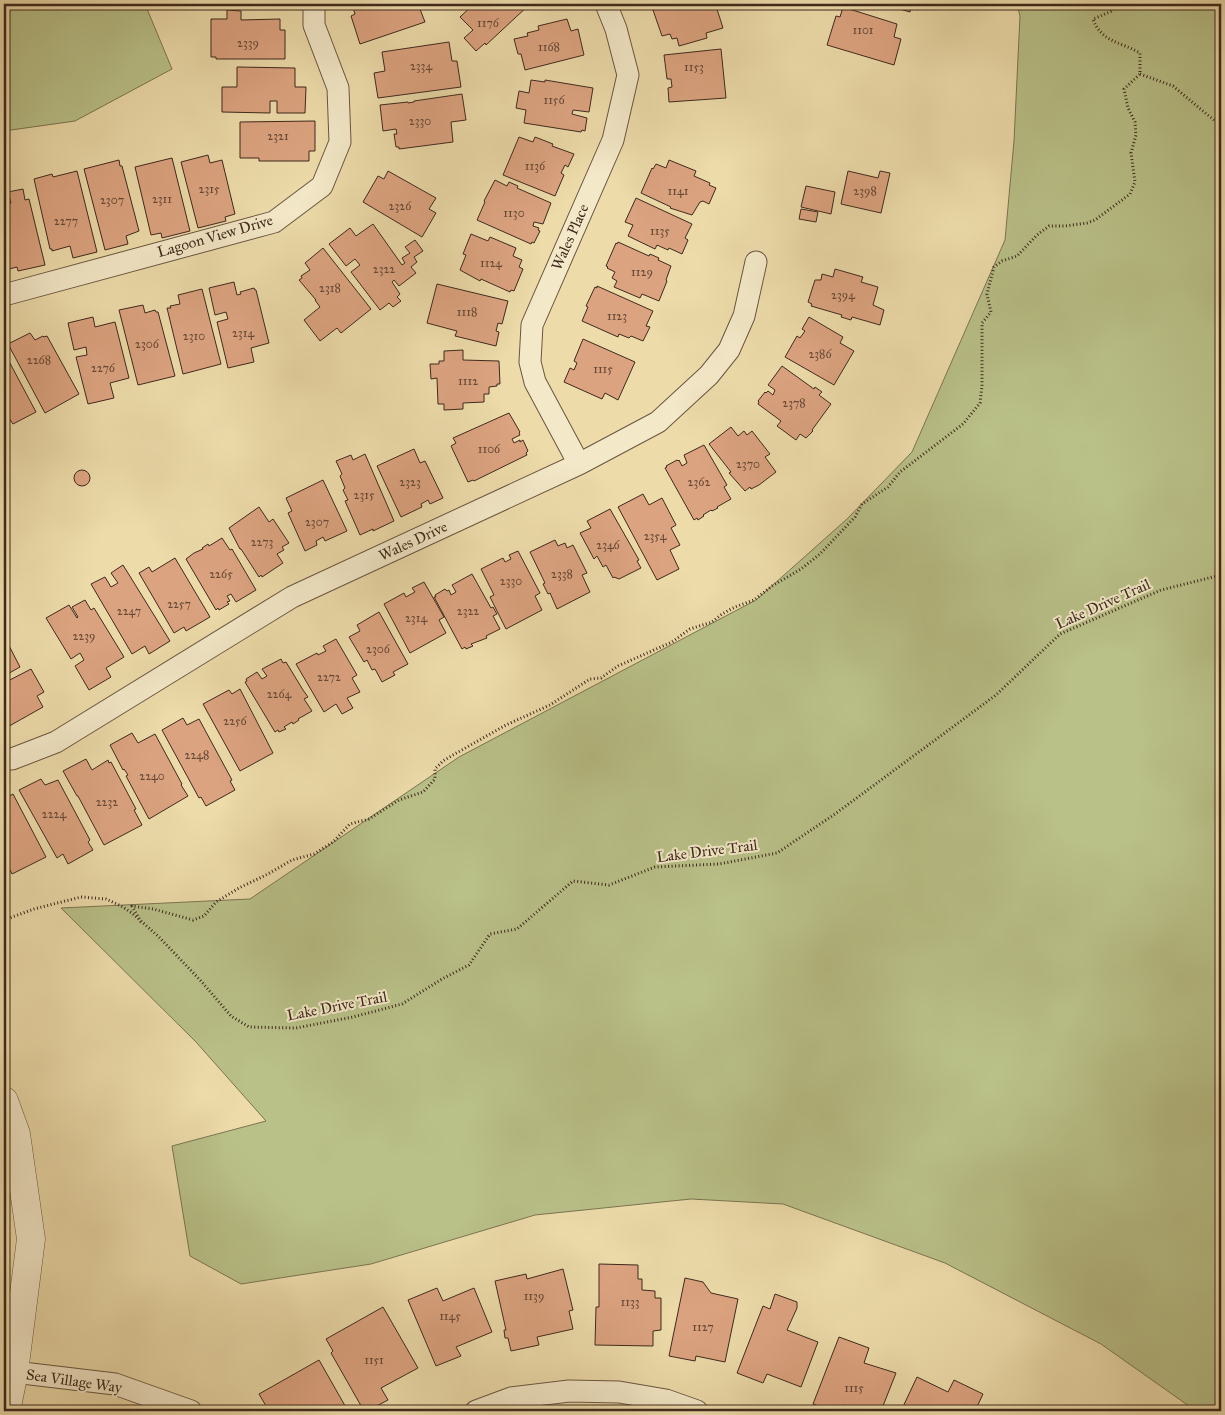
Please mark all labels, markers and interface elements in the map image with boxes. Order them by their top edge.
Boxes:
house number: 1176 [477,16,500,30]
house number: 1101 [852,23,874,37]
house number: 2339 [237,36,259,50]
house number: 1168 [538,40,560,54]
house number: 2334 [410,59,432,73]
house number: 1153 [684,60,704,74]
house number: 1156 [543,93,565,107]
house number: 2330 [409,114,431,128]
house number: 2321 [267,129,289,143]
house number: 1136 [525,159,546,173]
house number: 2315 [199,182,220,196]
house number: 1141 [668,184,689,198]
house number: 2398 [853,184,877,198]
house number: 2311 [152,192,172,206]
house number: 2307 [100,193,124,207]
house number: 2326 [389,199,412,213]
street label: Wales Place [547,201,593,273]
house number: 1130 [503,206,525,220]
street label: Lagoon View Drive [155,211,275,261]
house number: 2277 [54,214,78,228]
house number: 1135 [650,224,670,238]
house number: 1124 [480,256,502,270]
house number: 2322 [373,262,395,276]
house number: 1129 [631,265,653,279]
house number: 2318 [319,281,341,295]
house number: 2394 [831,288,855,302]
house number: 1118 [457,305,477,319]
house number: 1123 [607,309,627,323]
house number: 2314 [232,326,254,340]
house number: 2310 [183,329,205,343]
house number: 2306 [135,337,160,351]
house number: 2386 [808,347,832,361]
house number: 2268 [27,353,51,367]
house number: 2276 [91,361,116,375]
house number: 1115 [593,362,613,376]
house number: 1112 [458,374,478,388]
house number: 2378 [782,396,806,410]
house number: 1106 [478,442,501,456]
house number: 2370 [736,457,760,471]
house number: 2323 [399,475,421,489]
house number: 2362 [688,475,710,489]
house number: 2315 [354,488,375,502]
house number: 2307 [305,515,329,529]
street label: Wales Drive [376,517,450,565]
house number: 2354 [644,529,667,543]
house number: 2273 [251,535,274,549]
house number: 2346 [596,538,621,552]
house number: 2265 [209,567,233,581]
house number: 2338 [551,567,573,581]
house number: 2330 [500,574,522,588]
street label: Lake Drive Trail [1053,575,1154,633]
house number: 2257 [167,597,191,611]
house number: 2247 [117,604,141,618]
house number: 2322 [457,604,479,618]
house number: 2314 [405,611,427,625]
house number: 2239 [72,629,96,643]
house number: 2306 [366,642,391,656]
house number: 2272 [317,670,341,684]
house number: 2264 [267,687,292,701]
house number: 2256 [223,714,248,728]
house number: 2248 [185,748,209,762]
house number: 2240 [139,769,165,783]
house number: 2232 [96,795,118,809]
house number: 2224 [42,807,66,821]
street label: Lake Drive Trail [655,836,759,866]
street label: Lake Drive Trail [285,987,390,1025]
house number: 1139 [524,1289,544,1303]
house number: 1133 [620,1295,640,1309]
house number: 1145 [439,1309,461,1323]
house number: 1127 [692,1320,714,1334]
house number: 1151 [364,1353,384,1367]
street label: Sea Village Way [25,1365,124,1397]
house number: 1115 [844,1381,864,1395]

